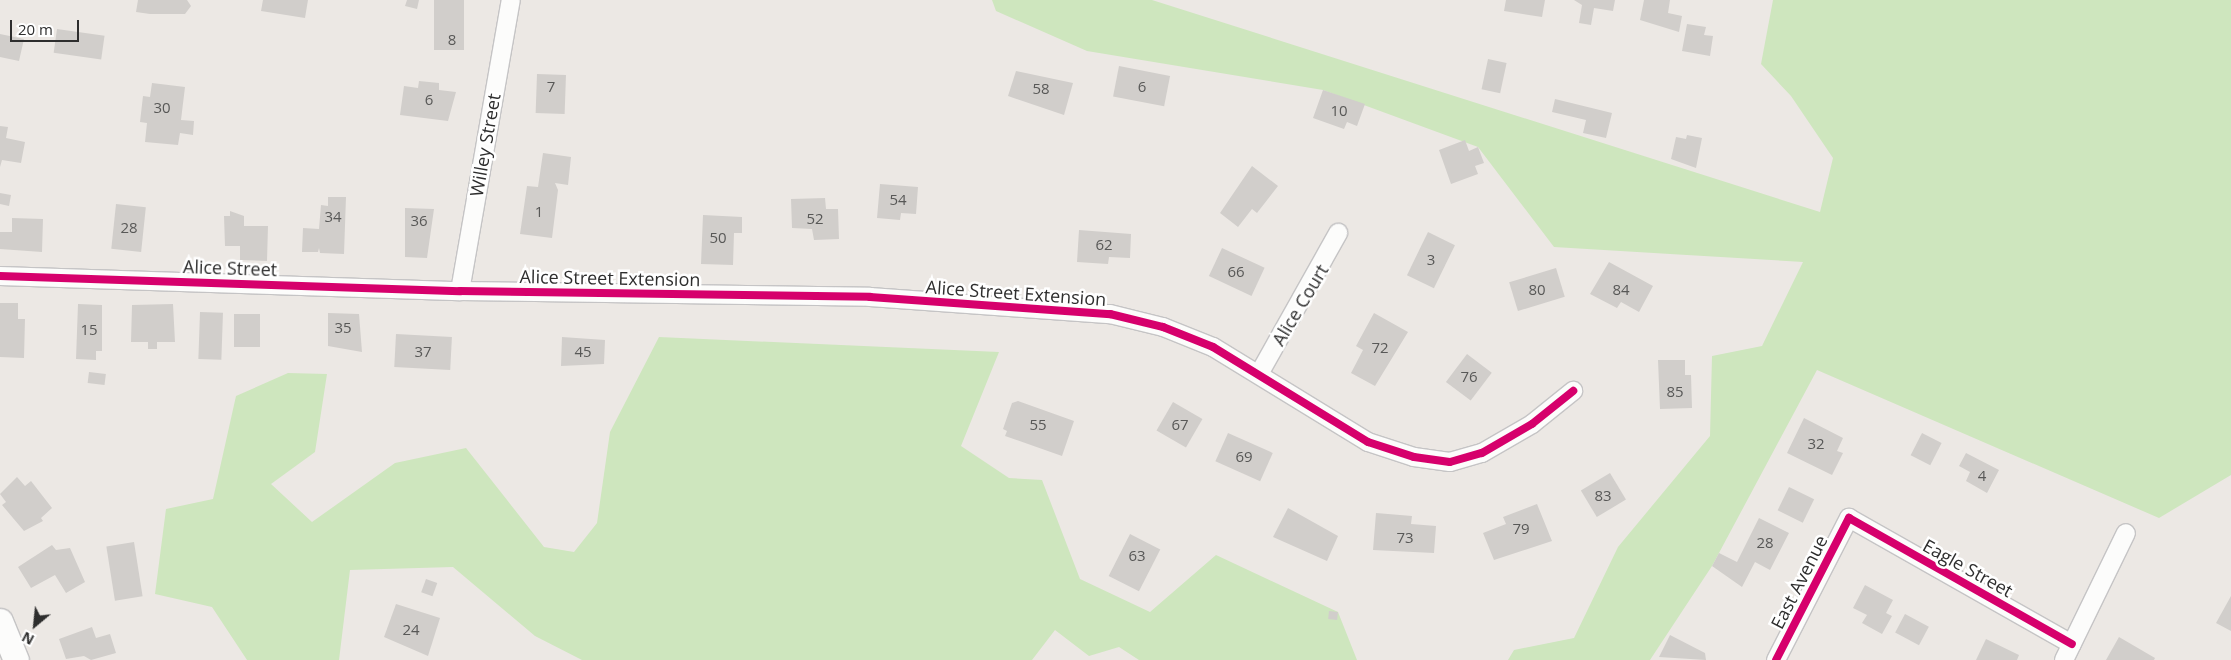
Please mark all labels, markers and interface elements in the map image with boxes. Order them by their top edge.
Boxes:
scale bar [12,10,81,42]
text: 20 m [18,19,53,39]
house number: 8 [448,31,456,49]
house number: 7 [547,78,555,96]
house number: 6 [1138,78,1146,96]
house number: 58 [1032,80,1050,98]
house number: 6 [425,91,433,109]
street label: Willey Street [465,92,505,198]
house number: 30 [153,99,171,117]
house number: 10 [1330,102,1348,120]
house number: 54 [889,191,907,209]
house number: 1 [535,203,543,221]
house number: 34 [324,208,342,226]
house number: 52 [806,210,824,228]
house number: 36 [410,212,428,230]
house number: 28 [120,219,138,237]
house number: 50 [709,229,727,247]
house number: 62 [1095,236,1113,254]
house number: 3 [1427,251,1435,269]
street label: Alice Street [183,256,277,280]
street label: Alice Court [1267,260,1333,350]
house number: 66 [1227,263,1245,281]
street label: Alice Street Extension [519,266,701,290]
street label: Alice Street Extension [925,276,1107,310]
house number: 80 [1528,281,1546,299]
house number: 84 [1612,281,1630,299]
house number: 35 [334,319,352,337]
house number: 15 [80,321,98,339]
house number: 72 [1371,339,1389,357]
house number: 37 [414,343,432,361]
house number: 45 [574,343,592,361]
house number: 76 [1460,368,1478,386]
house number: 85 [1666,383,1684,401]
house number: 55 [1029,416,1047,434]
house number: 67 [1171,416,1189,434]
house number: 32 [1807,435,1825,453]
house number: 69 [1235,448,1253,466]
house number: 4 [1978,467,1986,485]
house number: 83 [1594,487,1612,505]
house number: 79 [1512,520,1530,538]
house number: 73 [1396,529,1414,547]
street label: East Avenue [1766,532,1832,632]
house number: 28 [1756,534,1774,552]
street label: Eagle Street [1919,534,2017,602]
house number: 63 [1128,547,1146,565]
north arrow [10,600,60,650]
house number: 24 [402,621,420,639]
text: N [18,628,37,650]

